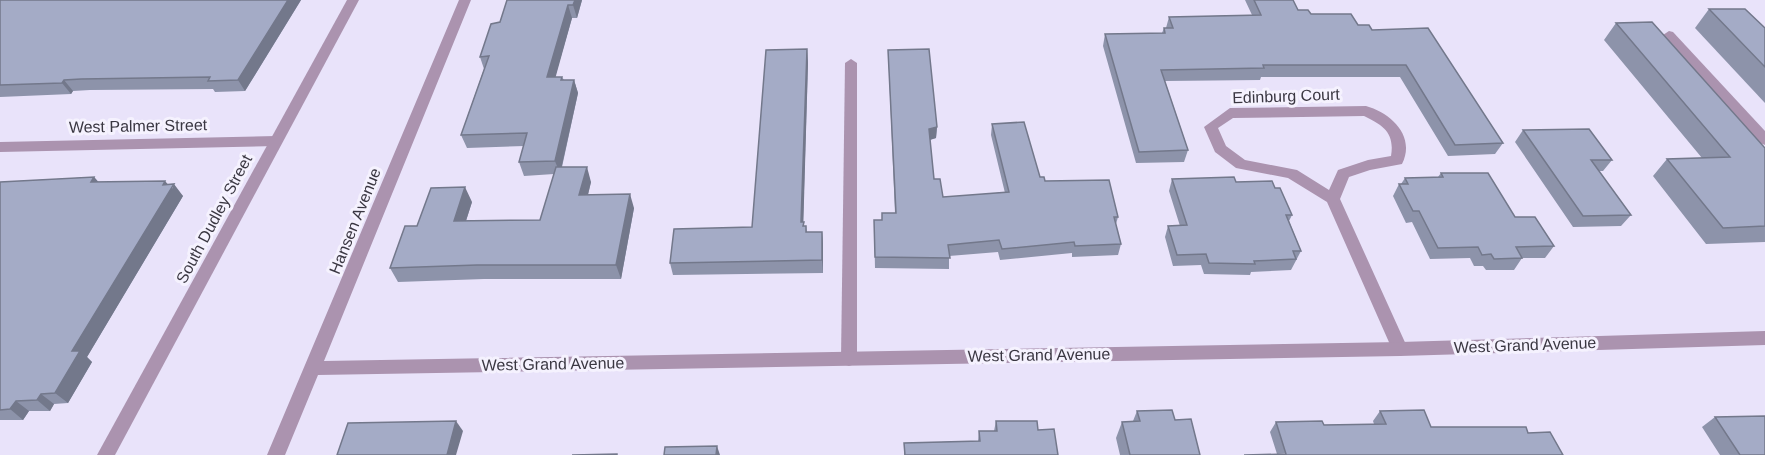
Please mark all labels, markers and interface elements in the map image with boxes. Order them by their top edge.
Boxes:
street label: Edinburg Court [1232,86,1341,106]
street label: West Palmer Street [69,116,208,136]
street label: South Dudley Street [173,151,255,286]
street label: Hansen Avenue [326,165,384,276]
street label: West Grand Avenue [1453,334,1597,356]
street label: West Grand Avenue [968,345,1111,365]
street label: West Grand Avenue [482,354,625,374]

